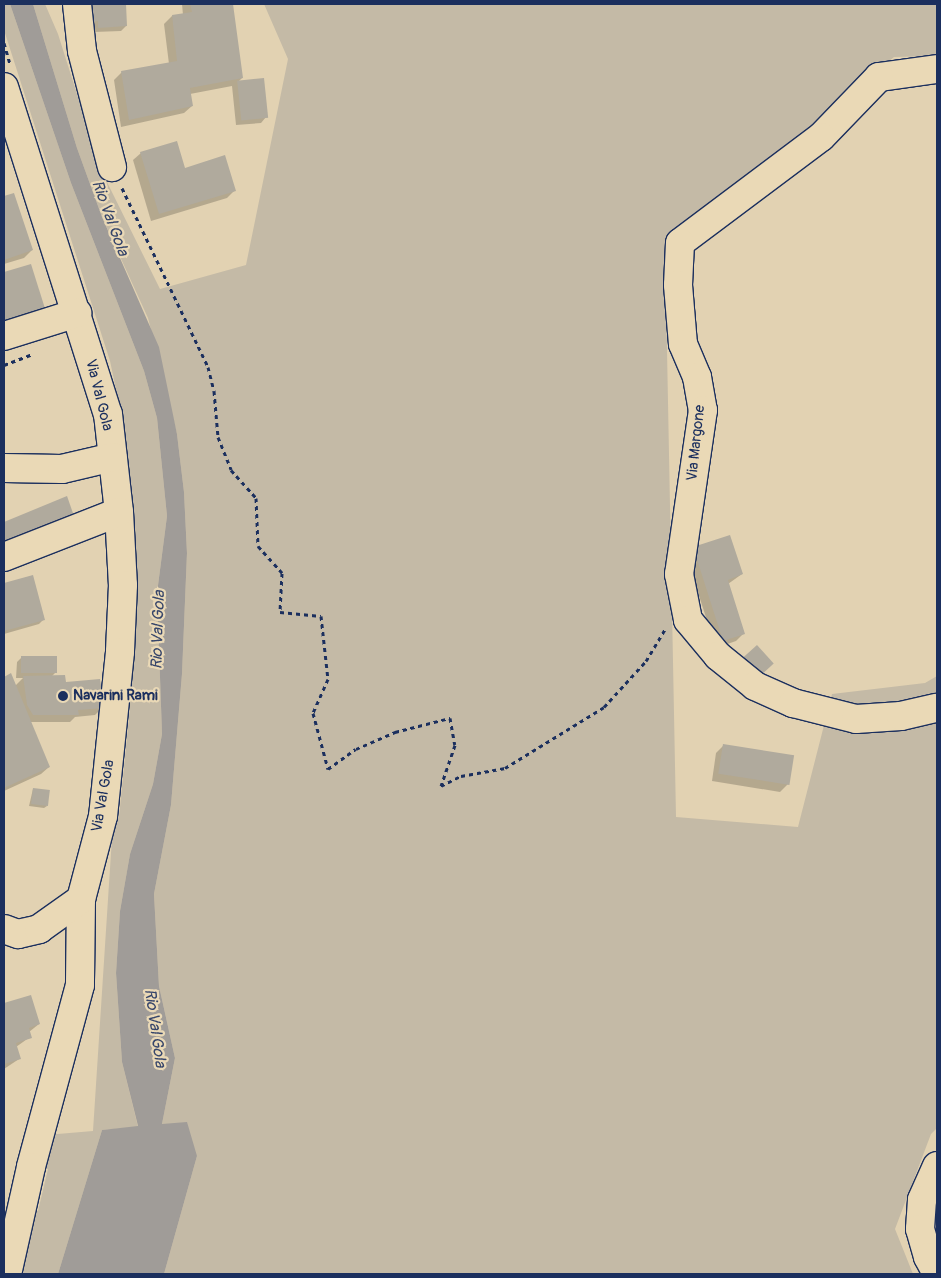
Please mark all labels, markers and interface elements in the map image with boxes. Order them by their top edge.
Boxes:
water label: Rio Val Gola [87,178,133,258]
street label: Via Val Gola [81,357,117,433]
street label: Via Margone [683,404,709,482]
water label: Rio Val Gola [147,590,169,670]
place label: Navarini Rami [73,687,158,705]
marker: Navarini Rami [57,690,69,702]
street label: Via Val Gola [88,758,118,834]
water label: Rio Val Gola [140,988,170,1068]

